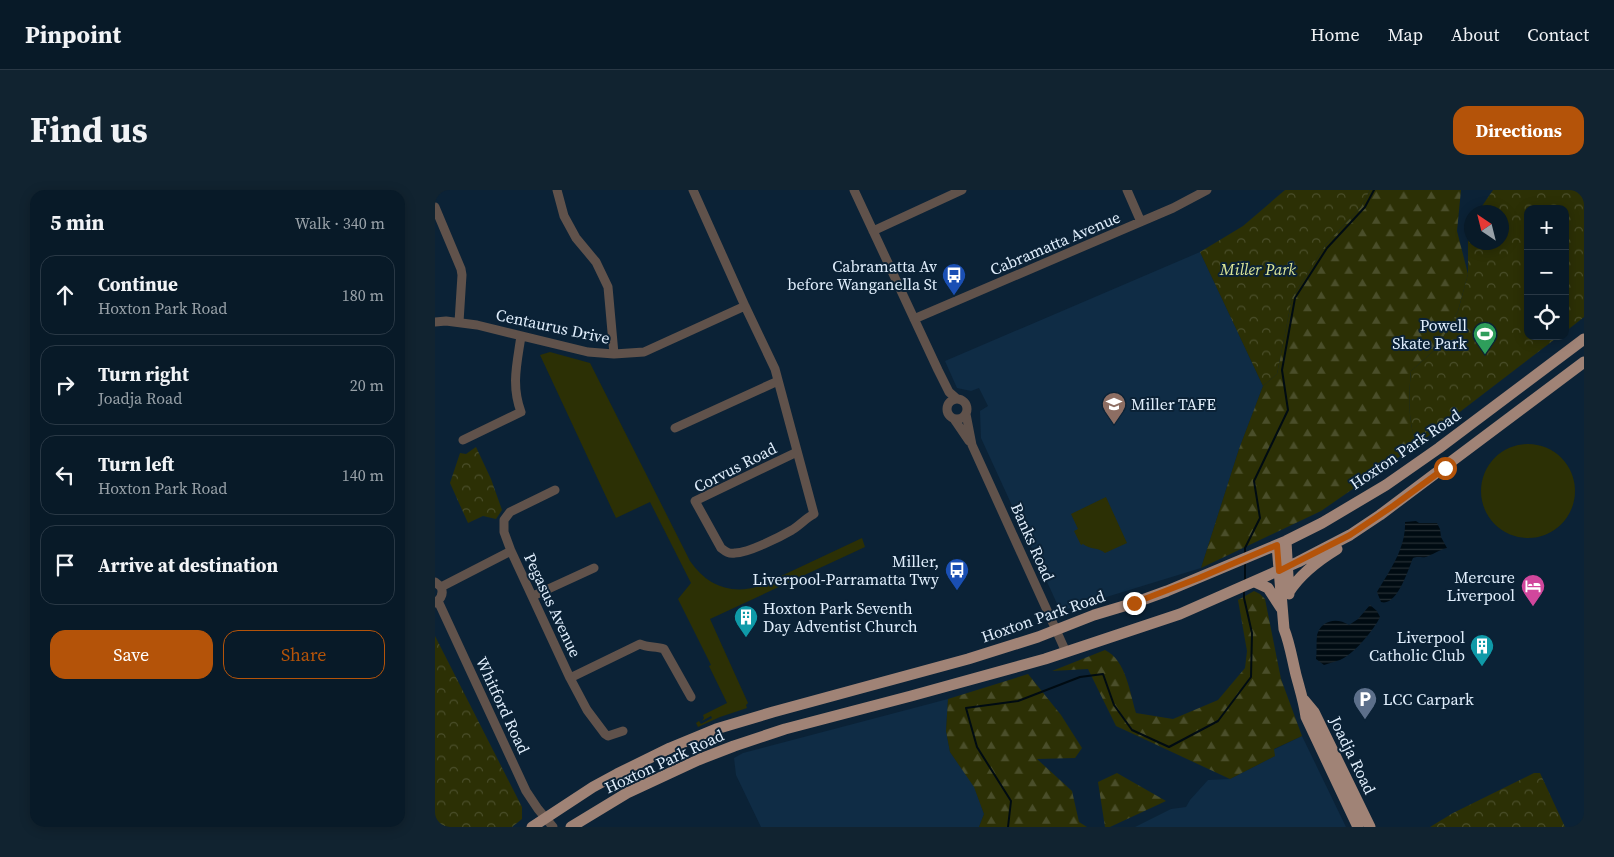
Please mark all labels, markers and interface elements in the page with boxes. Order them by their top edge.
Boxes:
text: Pinpoint [25,18,121,51]
text: Home [1311,22,1360,47]
text: Map [1388,22,1423,47]
text: About [1451,22,1499,47]
text: Contact [1527,22,1589,47]
text: Find us [30,106,148,154]
button: Directions [1453,106,1584,155]
north arrow [1464,205,1509,250]
map controls [1524,205,1569,340]
button: + [1524,205,1569,250]
street label: Cabramatta Avenue [986,206,1124,280]
text: 5 min [50,208,105,237]
text: Walk · 340 m [295,212,385,234]
button: − [1524,250,1569,295]
place label: Cabramatta Av before Wanganella St [787,255,938,295]
park label: Miller Park [1219,258,1296,280]
bus stop icon: Cabramatta Av before Wanganella St [941,262,967,296]
text: Continue [98,271,178,297]
icon: ahead [51,281,79,309]
text: 180 m [342,284,384,306]
button: locate [1524,295,1569,340]
text: Hoxton Park Road [98,297,227,319]
street label: Centaurus Drive [494,303,612,349]
place label: Powell Skate Park [1392,314,1467,354]
sports icon: Powell Skate Park [1472,321,1498,355]
text: Turn right [98,361,189,387]
icon: right [51,371,79,399]
text: 20 m [350,374,384,396]
text: Joadja Road [98,387,182,409]
school or university icon: Miller TAFE [1101,391,1127,425]
place label: Miller TAFE [1131,393,1216,415]
street label: Hoxton Park Road [1345,404,1465,494]
street label: Corvus Road [690,437,780,497]
text: Turn left [98,451,174,477]
route start [1434,457,1457,480]
icon: left [51,461,79,489]
text: 140 m [342,464,384,486]
text: Hoxton Park Road [98,477,227,499]
street label: Banks Road [1006,499,1060,585]
street label: Pegasus Avenue [519,549,587,661]
place label: Miller, Liverpool-Parramatta Twy [753,550,940,590]
icon: arrive [51,551,79,579]
text: Arrive at destination [98,552,278,578]
bus stop icon: Miller, Liverpool-Parramatta Twy [944,557,970,591]
place label: Mercure Liverpool [1447,566,1515,606]
hotel icon: Mercure Liverpool [1520,573,1546,607]
street label: Hoxton Park Road [978,585,1108,647]
route end [1123,592,1146,615]
place label: Hoxton Park Seventh Day Adventist Church [763,597,918,637]
building icon: Hoxton Park Seventh Day Adventist Church [733,604,759,638]
place label: Liverpool Catholic Club [1369,626,1465,666]
button: Save [50,630,213,679]
button: Share [223,630,385,679]
building icon: Liverpool Catholic Club [1469,633,1495,667]
street label: Whitford Road [471,653,535,757]
parking icon: LCC Carpark [1352,686,1378,720]
place label: LCC Carpark [1383,688,1474,710]
street label: Joadja Road [1324,711,1381,798]
street label: Hoxton Park Road [601,724,727,798]

